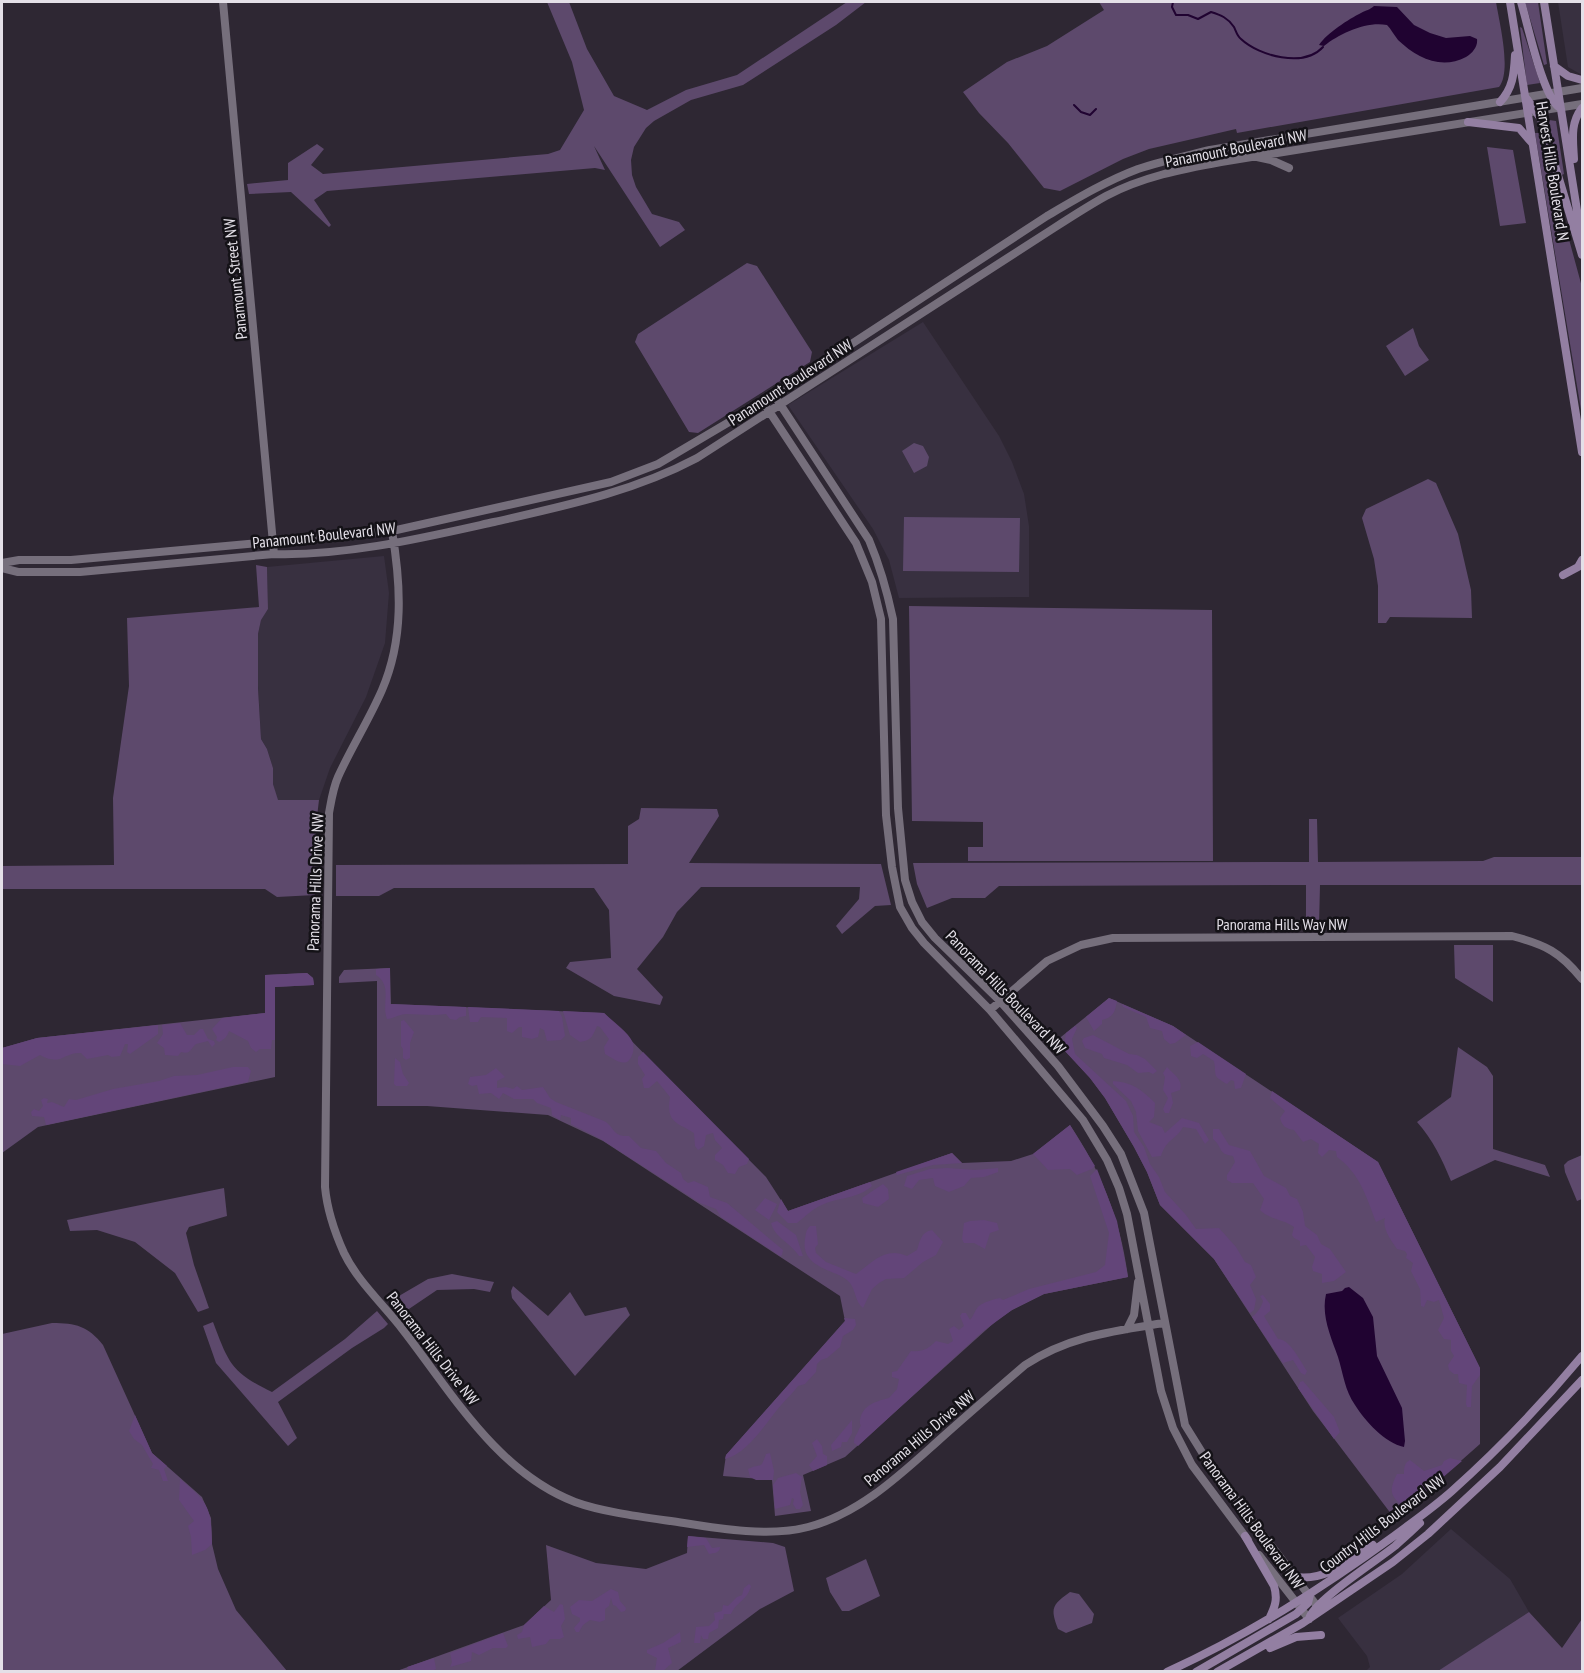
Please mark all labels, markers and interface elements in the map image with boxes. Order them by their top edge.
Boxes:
street label: Harvest Hills Boulevard N [1532,100,1574,242]
street label: Panamount Boulevard NW [1163,124,1309,172]
street label: Panamount Street NW [219,217,251,341]
street label: Panamount Boulevard NW [724,334,856,430]
street label: Panamount Boulevard NW [251,518,397,552]
street label: Panorama Hills Drive NW [303,812,327,951]
street label: Panorama Hills Way NW [1216,914,1348,934]
street label: Panorama Hills Boulevard NW [942,926,1071,1058]
street label: Panorama Hills Drive NW [383,1287,484,1409]
street label: Panorama Hills Drive NW [860,1386,979,1490]
street label: Panorama Hills Boulevard NW [1196,1448,1309,1593]
street label: Country Hills Boulevard NW [1315,1469,1449,1577]

